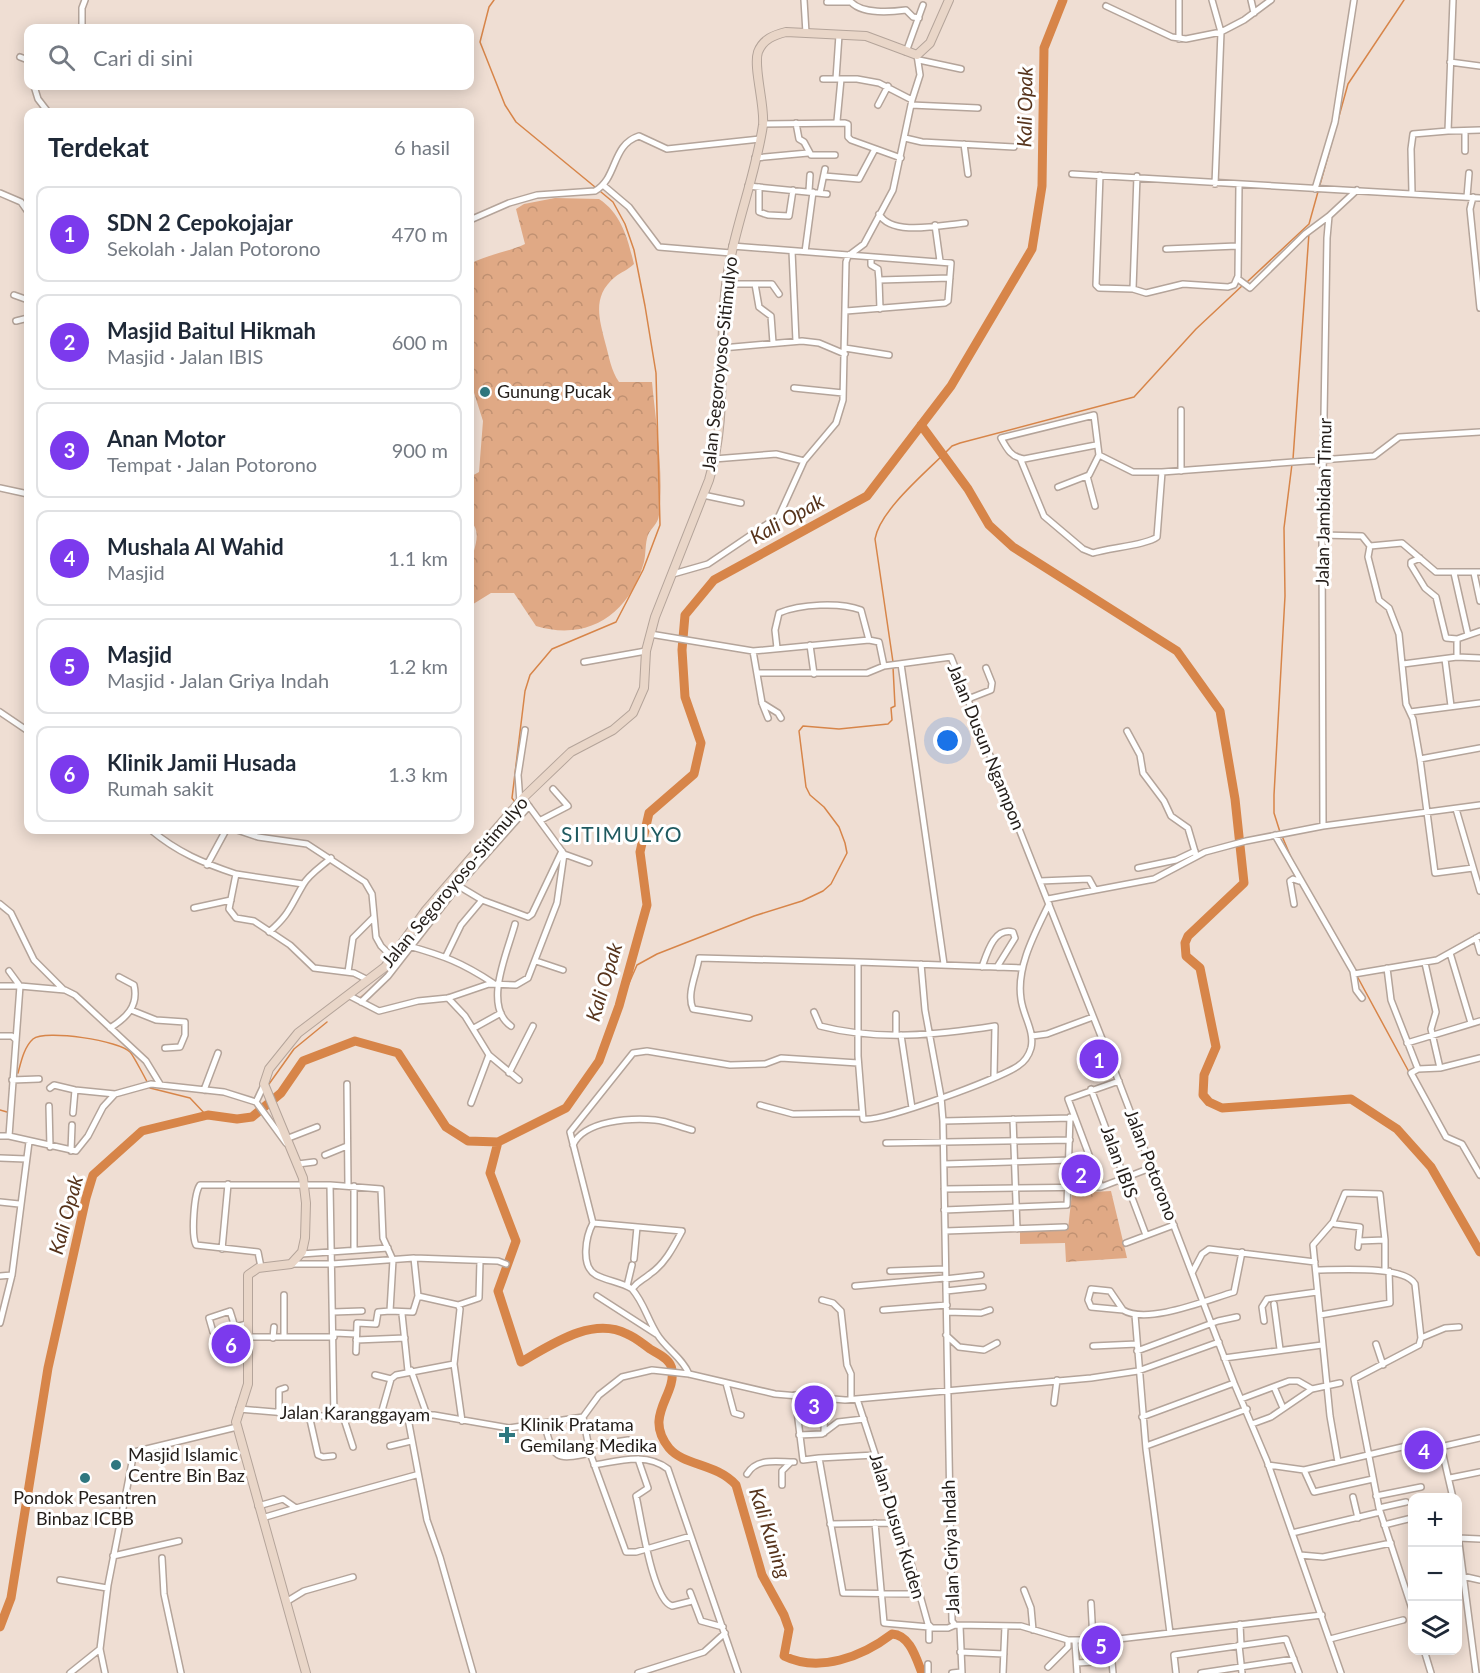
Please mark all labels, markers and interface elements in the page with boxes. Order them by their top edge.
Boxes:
search box [24,24,474,90]
icon: search [45,41,78,74]
text: Cari di sini [93,44,193,71]
water label: Kali Opak [1011,66,1037,148]
text: Terdekat [48,131,149,163]
text: 6 hasil [394,135,450,159]
text: SDN 2 Cepokojajar [107,209,293,236]
text: 1 [64,222,75,246]
text: 470 m [392,222,448,246]
text: Sekolah · Jalan Potorono [107,236,321,260]
street label: Jalan Segoroyoso-Sitimulyo [697,255,741,473]
text: Masjid Baitul Hikmah [107,317,316,344]
text: 2 [64,330,75,354]
text: 600 m [392,330,448,354]
text: Masjid · Jalan IBIS [107,344,263,368]
place label: Gunung Pucak [497,380,612,402]
marker: Gunung Pucak [478,385,492,399]
street label: Jalan Jambidan Timur [1311,417,1335,586]
text: Anan Motor [107,425,225,452]
text: 3 [64,438,75,462]
text: 900 m [392,438,448,462]
text: Tempat · Jalan Potorono [107,452,317,476]
water label: Kali Opak [745,488,828,548]
text: Mushala Al Wahid [107,533,284,560]
text: 4 [64,546,75,570]
text: 1.1 km [388,546,448,570]
text: Masjid [107,560,165,584]
text: Masjid [107,641,172,668]
text: 5 [64,654,75,678]
text: 1.2 km [388,654,448,678]
street label: Jalan Dusun Ngampon [944,660,1030,833]
text: Masjid · Jalan Griya Indah [107,668,329,692]
your location [933,726,962,755]
text: Klinik Jamii Husada [107,749,296,776]
text: 6 [64,762,75,786]
text: 1.3 km [388,762,448,786]
text: Rumah sakit [107,776,214,800]
street label: Jalan Segoroyoso-Sitimulyo [376,792,532,971]
district label: SITIMULYO [561,821,683,846]
water label: Kali Opak [580,939,626,1024]
pin: 1 [1080,1036,1118,1082]
street label: Jalan Potorono [1121,1106,1183,1224]
street label: Jalan IBIS [1097,1122,1143,1201]
pin: 2 [1062,1152,1100,1196]
water label: Kali Opak [43,1172,87,1257]
pin: 6 [212,1322,250,1366]
pin: 3 [794,1382,834,1428]
street label: Jalan Karanggayam [280,1401,430,1425]
place label: Klinik Pratama Gemilang Medika [520,1413,657,1456]
marker: Klinik Pratama Gemilang Medika [498,1426,516,1444]
pin: 4 [1404,1428,1444,1472]
place label: Masjid Islamic Centre Bin Baz [128,1443,245,1486]
street label: Jalan Dusun Kuden [865,1450,931,1601]
marker: Masjid Islamic Centre Bin Baz [109,1458,123,1472]
marker: Pondok Pesantren Binbaz ICBB [78,1471,92,1485]
street label: Jalan Griya Indah [937,1479,963,1615]
water label: Kali Kuning [745,1484,797,1581]
place label: Pondok Pesantren Binbaz ICBB [13,1486,157,1529]
map controls [1408,1493,1462,1655]
button: + [1408,1493,1462,1547]
button: − [1408,1547,1462,1601]
button: layers [1408,1601,1462,1655]
pin: 5 [1082,1622,1120,1668]

